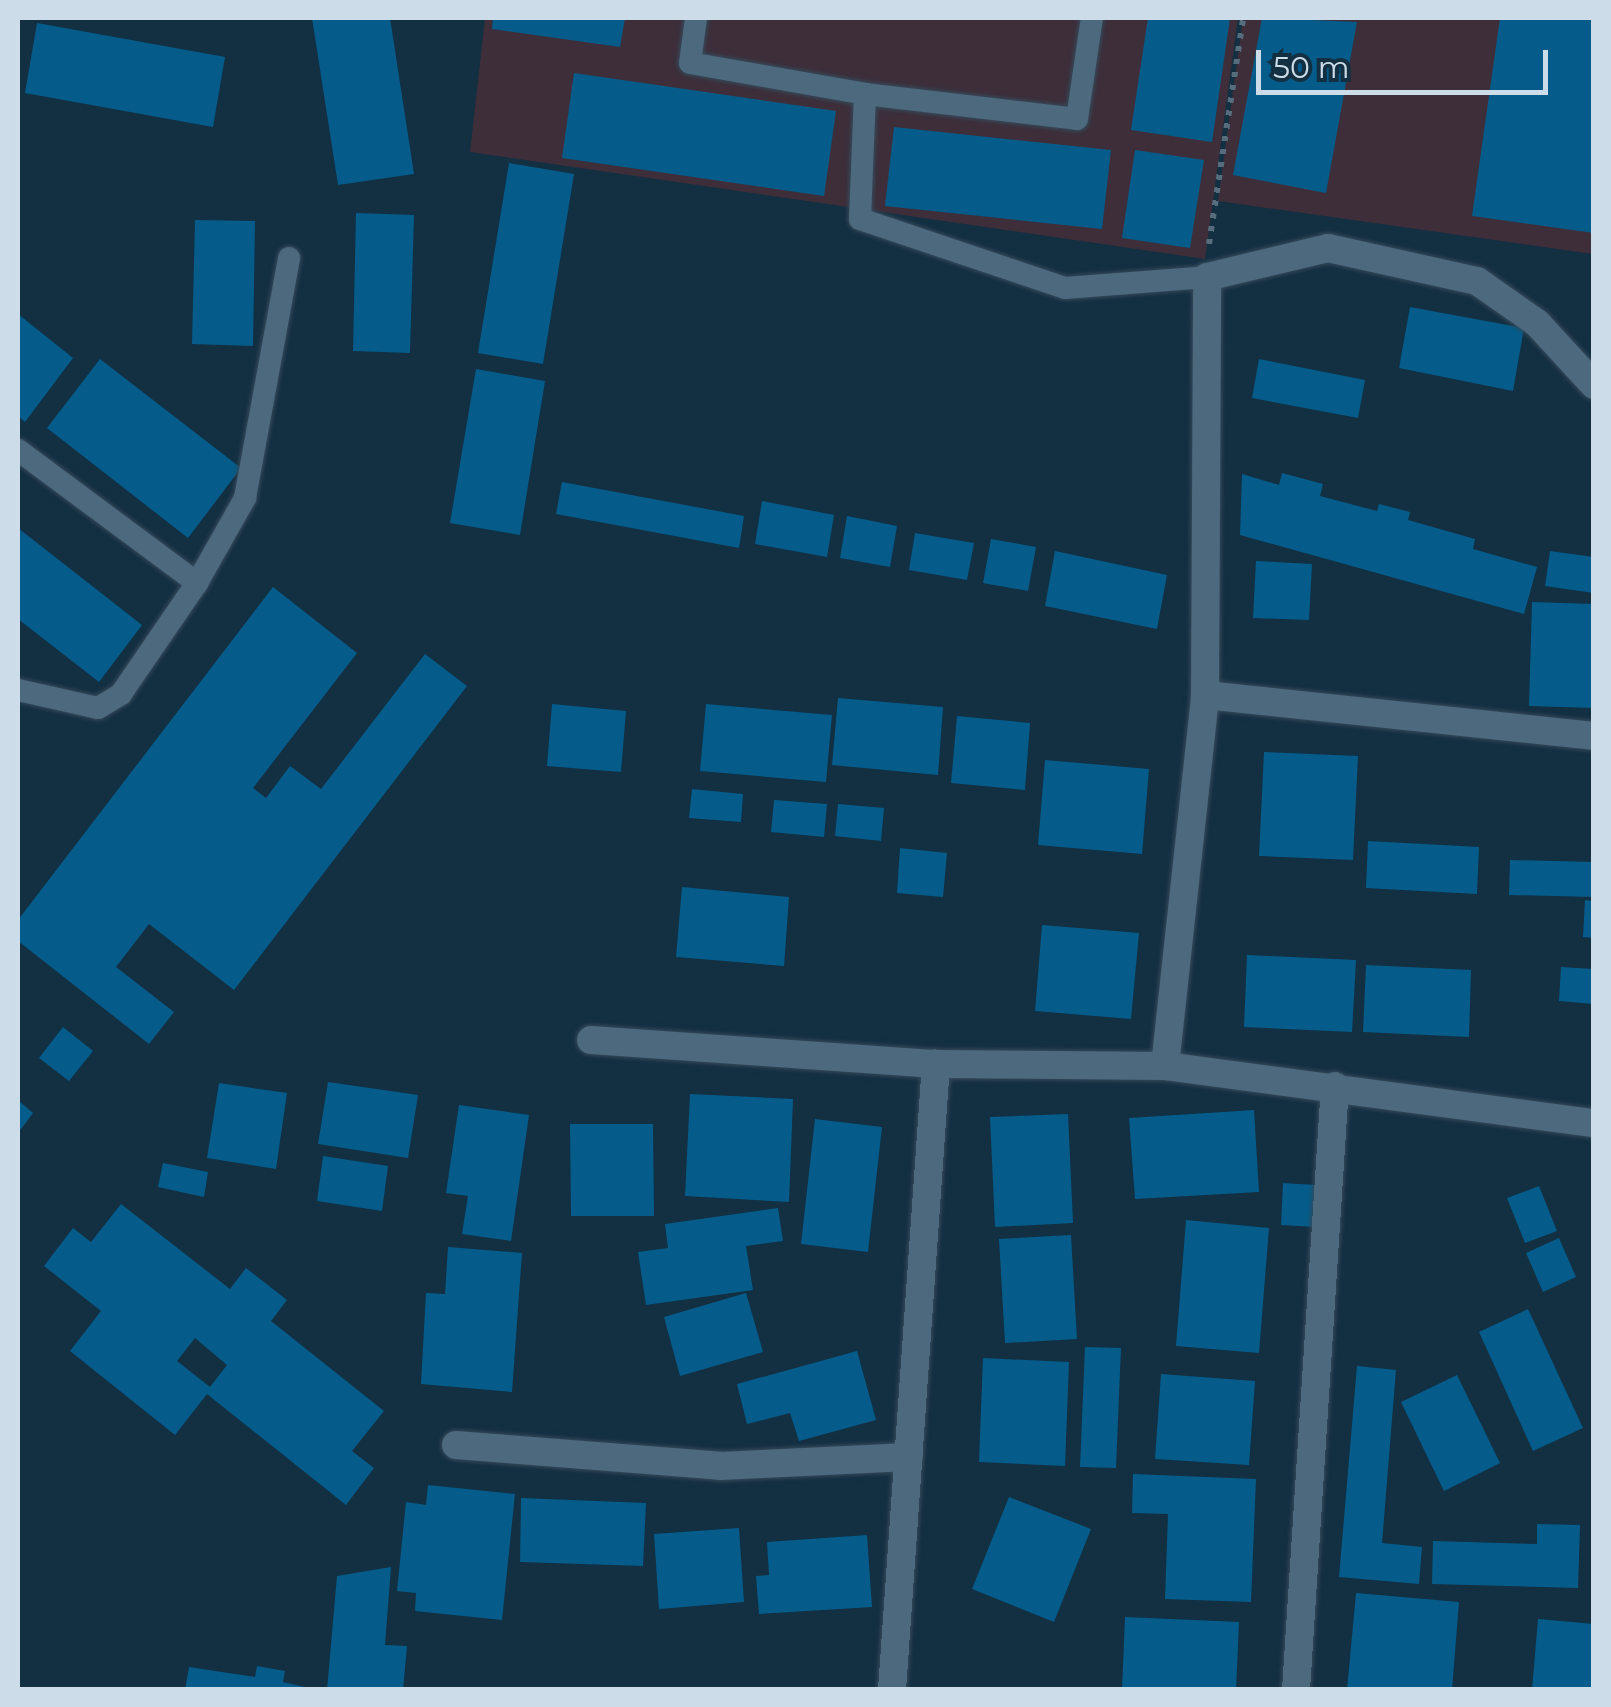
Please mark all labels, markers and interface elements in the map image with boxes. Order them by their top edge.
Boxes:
scale bar [1261,30,1554,92]
text: 50 m [1273,49,1350,86]

